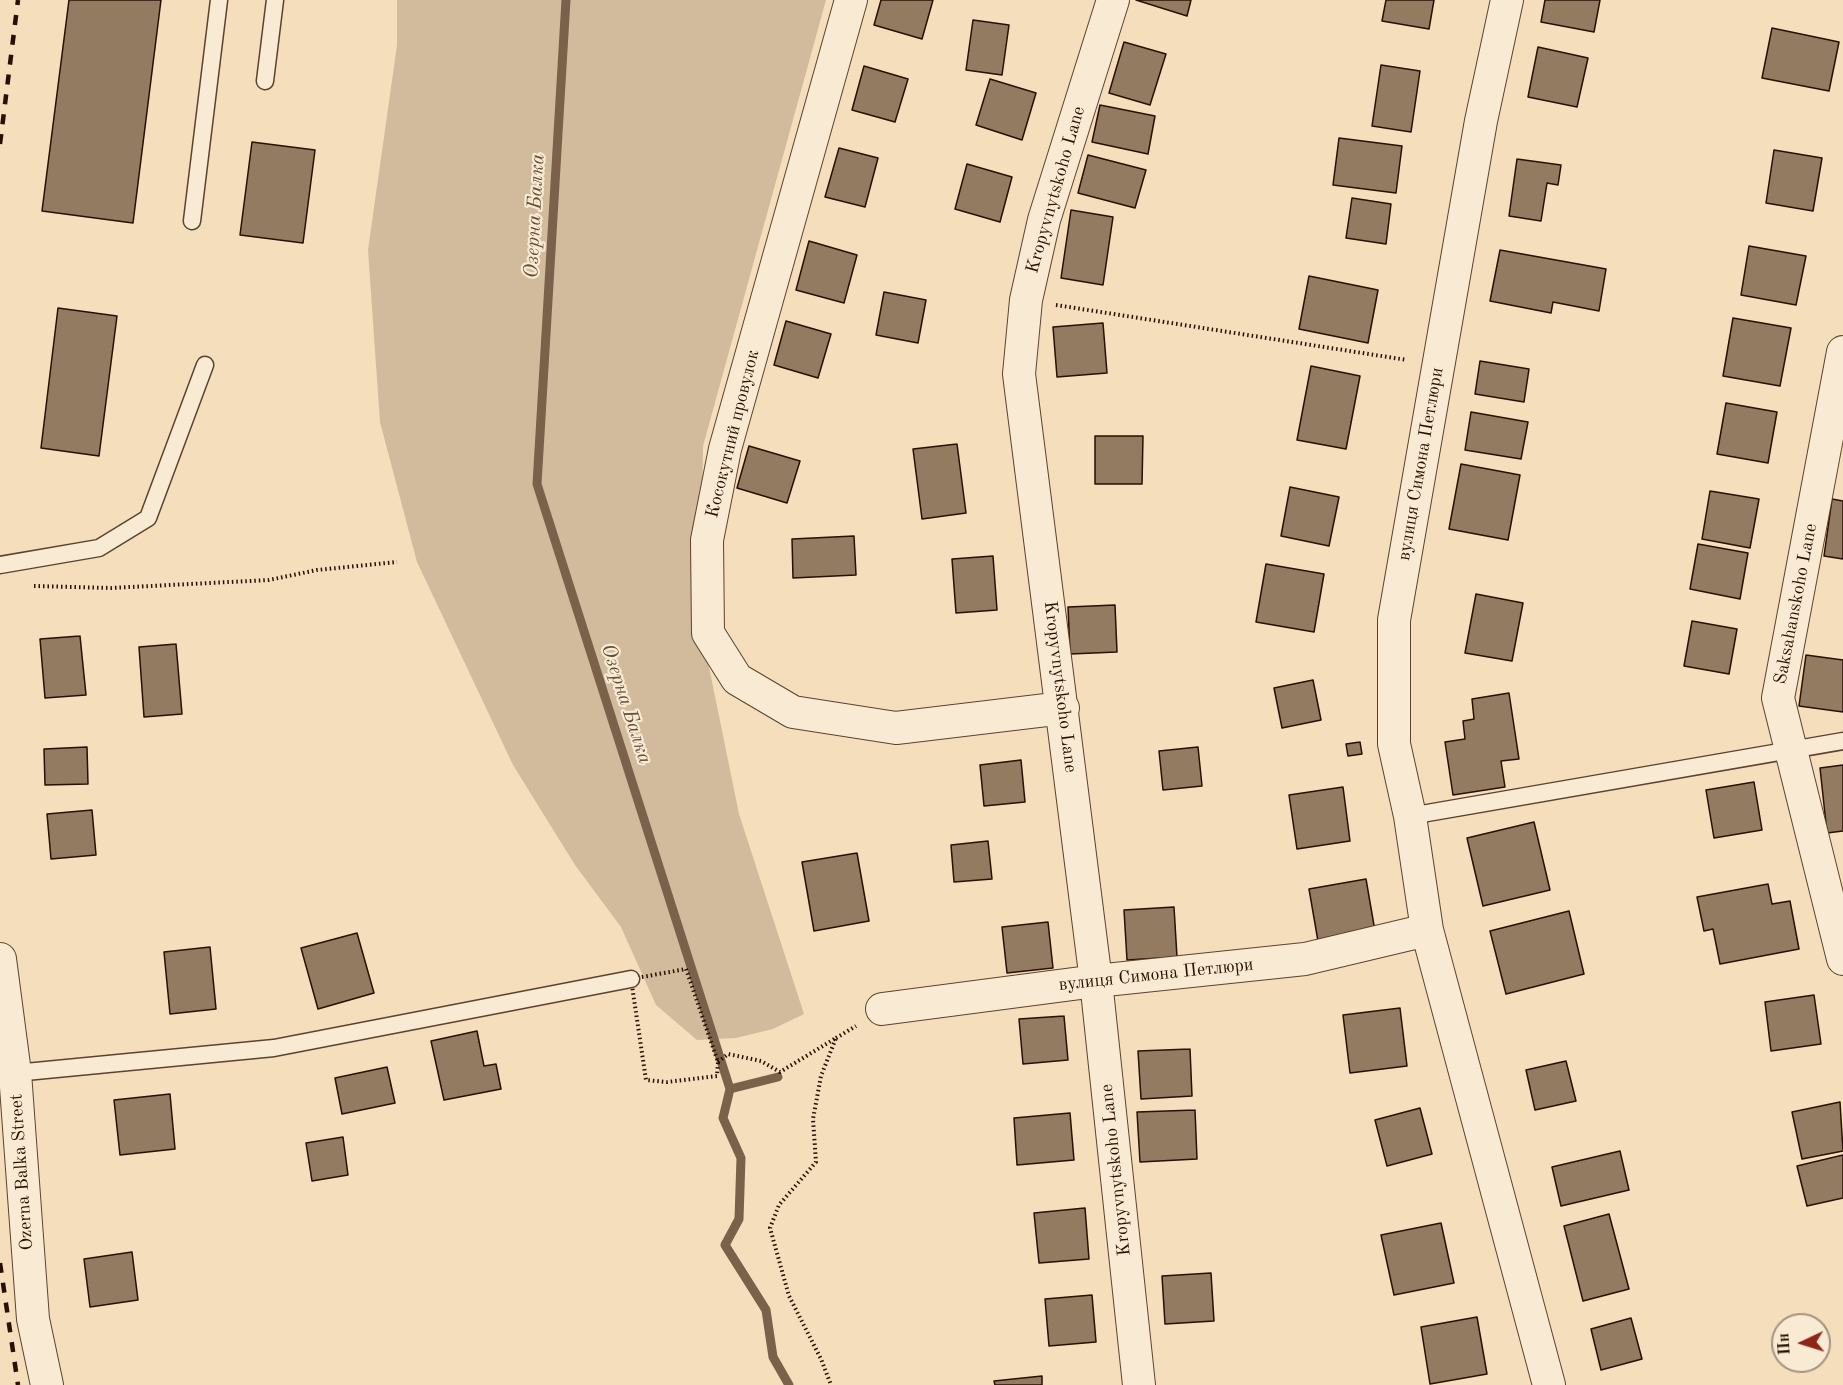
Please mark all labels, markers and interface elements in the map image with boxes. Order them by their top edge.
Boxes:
street label: Kropyvnytskoho Lane [1022,104,1090,276]
water label: Озерна Балка [520,153,550,279]
street label: Косокутний провулок [702,348,764,520]
street label: вулиця Симона Петлюри [1393,366,1449,562]
street label: Saksahanskoho Lane [1770,522,1822,686]
street label: Kropyvnytskoho Lane [1039,600,1081,774]
water label: Озерна Балка [595,641,657,767]
street label: вулиця Симона Петлюри [1058,954,1254,996]
street label: Kropyvnytskoho Lane [1096,1083,1136,1257]
street label: Ozerna Balka Street [6,1093,38,1251]
north arrow [1771,1313,1831,1373]
text: Пн [1776,1333,1794,1356]

